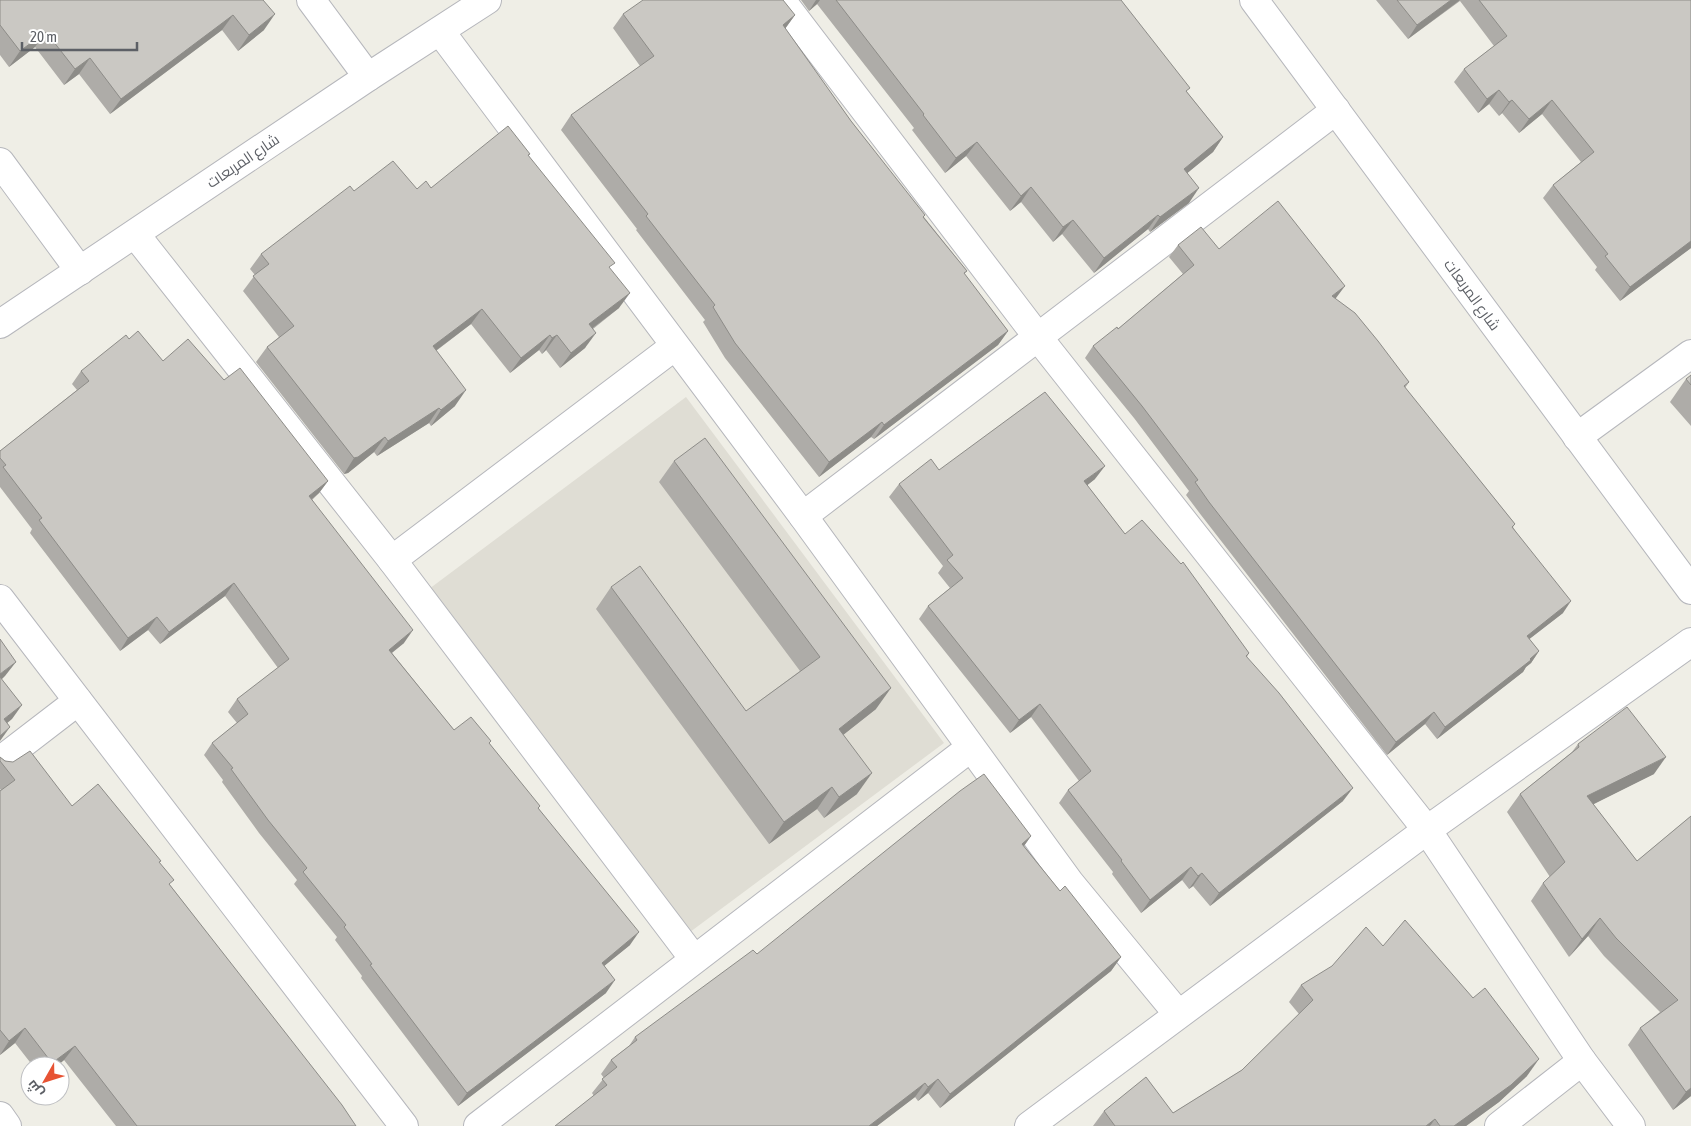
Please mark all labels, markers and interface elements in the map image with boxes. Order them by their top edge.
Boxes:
scale bar [22,20,138,52]
text: 20 m [30,28,57,45]
street label: شارع المربعات [203,130,284,194]
street label: شارع المربعات [1438,256,1504,335]
north arrow [20,1056,70,1106]
text: ش [23,1077,48,1101]

